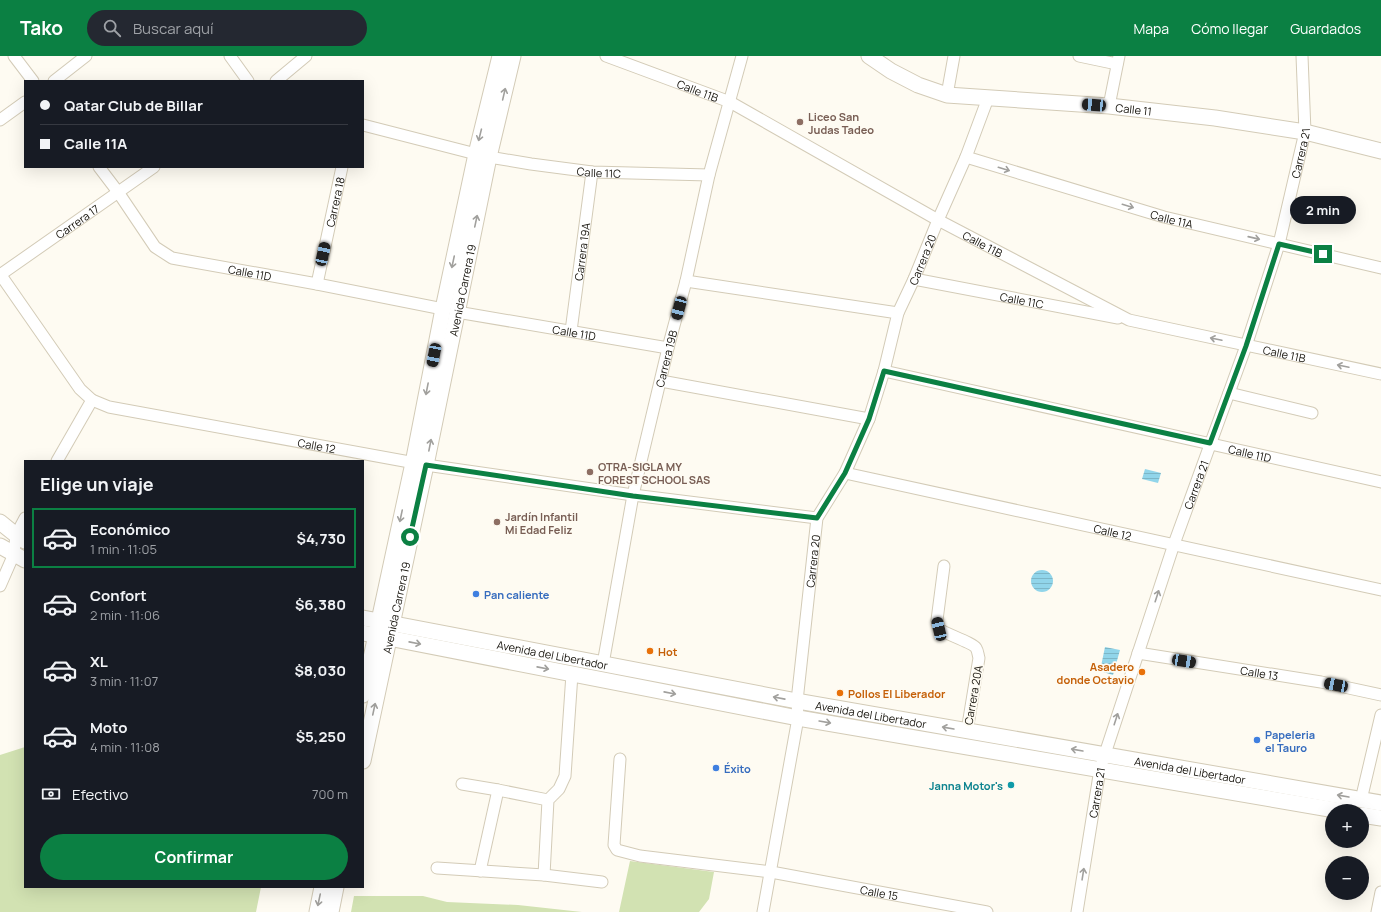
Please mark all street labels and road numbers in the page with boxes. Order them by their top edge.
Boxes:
street label: Calle 11B [675,76,721,105]
street label: Calle 11 [1115,99,1153,118]
street label: Carrera 21 [1287,128,1313,180]
street label: Calle 11C [576,163,621,180]
street label: Carrera 18 [322,175,347,228]
street label: Carrera 17 [52,200,102,242]
street label: Calle 11A [1149,206,1195,231]
street label: Carrera 19A [570,222,593,282]
street label: Calle 11B [960,227,1006,260]
street label: Carrera 20 [905,232,939,287]
street label: Avenida Carrera 19 [445,243,479,338]
street label: Calle 11D [227,261,273,283]
street label: Calle 11C [999,288,1045,311]
street label: Calle 11D [551,321,597,343]
street label: Carrera 19B [651,328,680,389]
street label: Calle 11B [1262,341,1307,365]
street label: Calle 12 [297,434,337,456]
street label: Calle 11D [1227,441,1273,465]
street label: Carrera 21 [1180,458,1211,511]
street label: Calle 12 [1092,520,1133,543]
street label: Carrera 20 [802,534,823,588]
street label: Avenida Carrera 19 [379,560,413,655]
street label: Avenida del Libertador [496,636,609,672]
street label: Calle 13 [1239,662,1280,683]
street label: Carrera 20A [960,664,986,726]
street label: Avenida del Libertador [814,697,928,731]
street label: Avenida del Libertador [1133,753,1247,787]
street label: Carrera 21 [1085,766,1108,819]
street label: Calle 15 [859,881,900,903]

